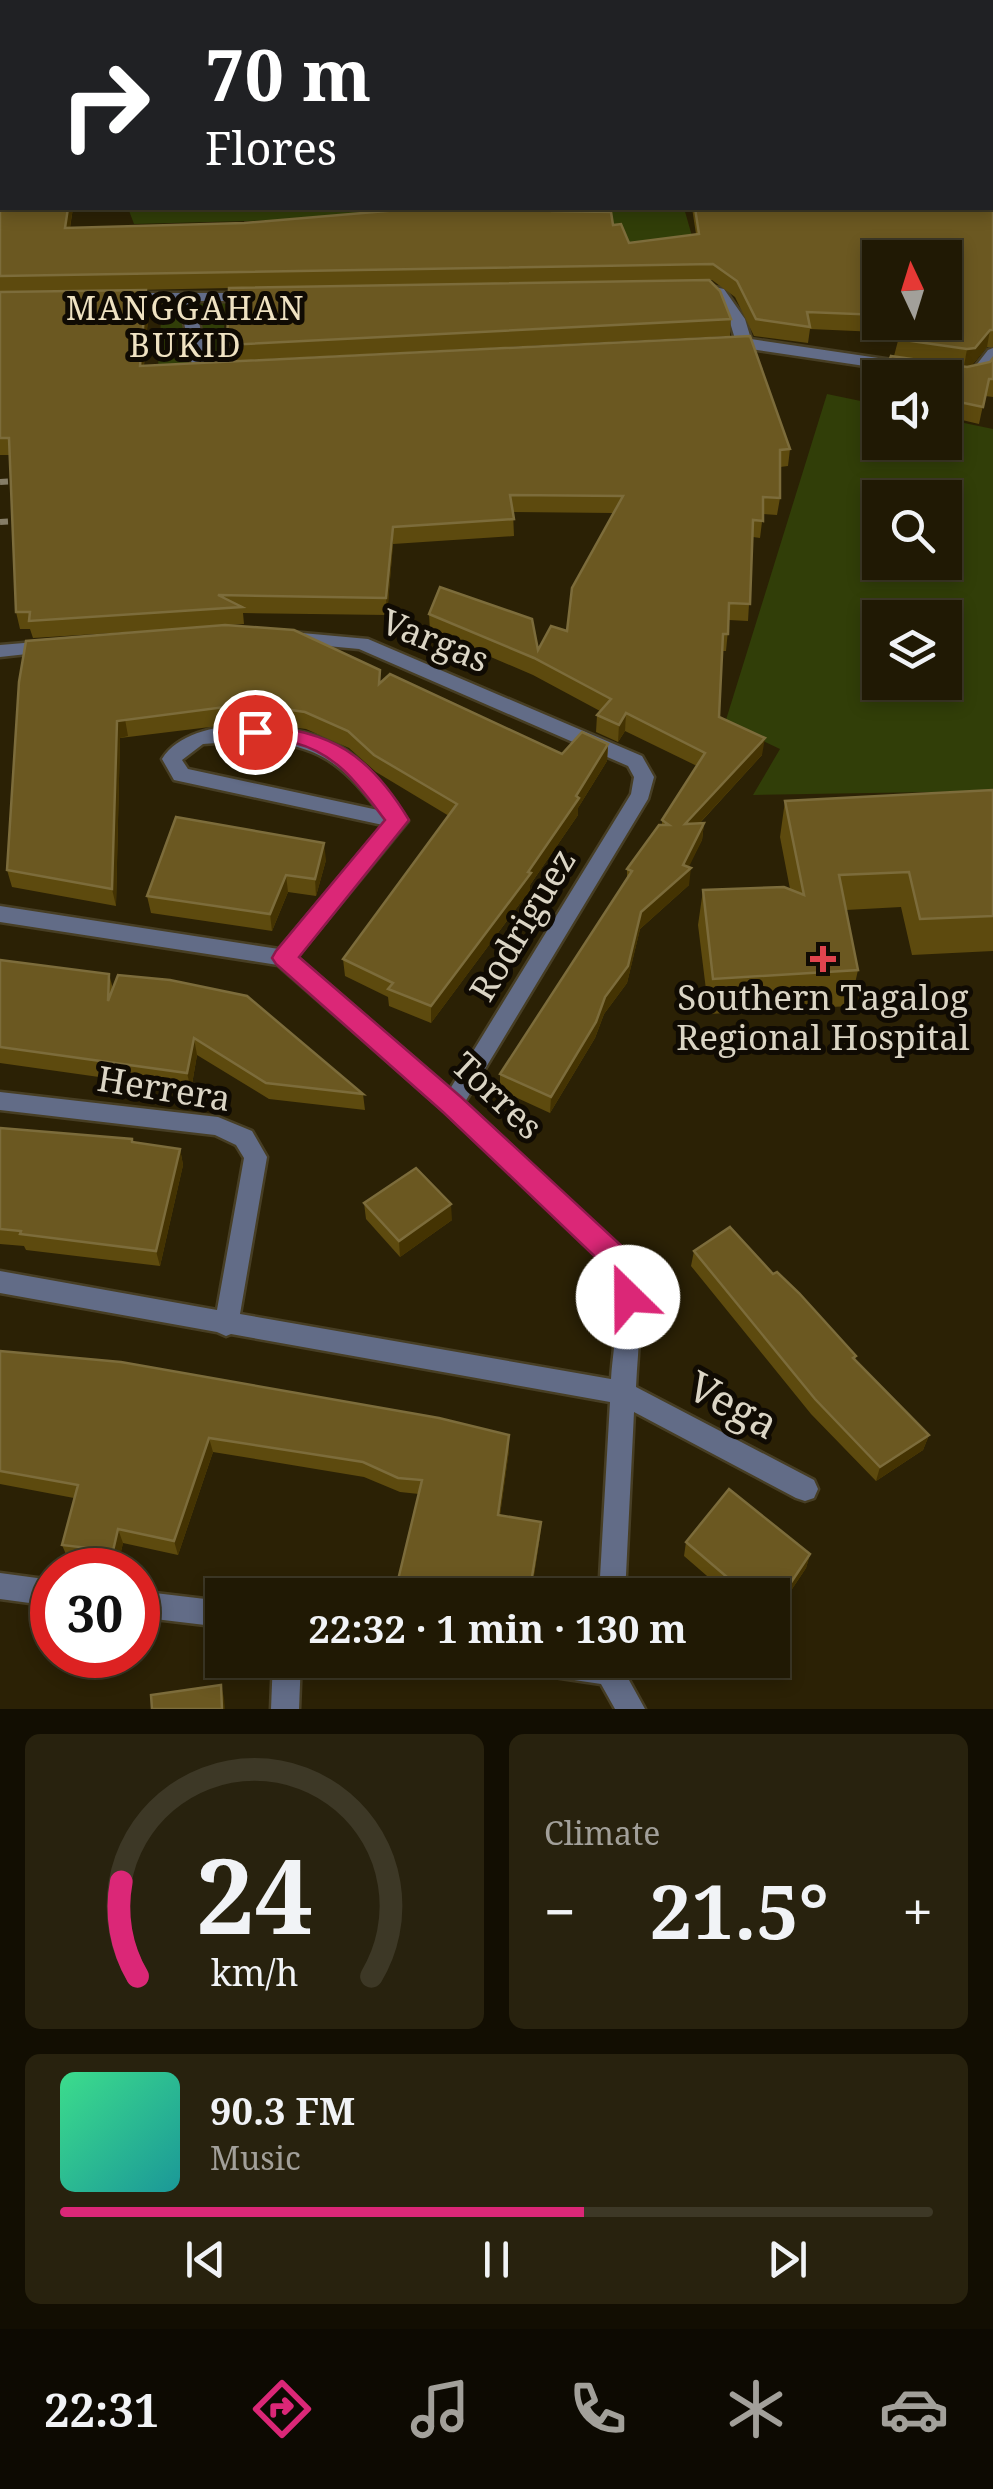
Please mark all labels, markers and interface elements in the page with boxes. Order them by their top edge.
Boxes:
text: 70 m [205,26,371,122]
icon: right [40,40,170,170]
text: Flores [205,117,337,178]
north arrow [862,240,962,340]
map controls [862,240,962,700]
district label: MANGGAHAN BUKID [66,286,306,366]
button: sound [862,360,962,460]
button: search [862,480,962,580]
street label: Vargas [375,597,496,682]
button: layers [862,600,962,700]
pin [213,690,298,775]
icon: arrive [228,705,283,760]
street label: Rodriguez [458,839,586,1009]
marker: Southern Tagalog Regional Hospital [810,946,836,972]
place label: Southern Tagalog Regional Hospital [676,973,970,1060]
street label: Torres [443,1041,553,1149]
street label: Herrera [95,1054,234,1121]
position arrow [576,1245,680,1349]
street label: Vega [679,1356,789,1451]
speed limit sign: 30 [30,1548,160,1678]
text: 22:32 · 1 min · 130 m [308,1602,687,1654]
text: Climate [544,1811,660,1854]
text: 24 [196,1823,313,1964]
text: 21.5° [649,1859,829,1961]
text: − [544,1873,576,1948]
text: + [902,1873,933,1948]
text: km/h [211,1948,298,1996]
text: 90.3 FM [210,2084,355,2136]
text: Music [210,2136,301,2179]
icon: previous [178,2232,233,2287]
icon: pause [469,2232,524,2287]
icon: next [760,2232,815,2287]
icon: directions [247,2374,317,2444]
icon: music [405,2374,475,2444]
icon: phone [563,2374,633,2444]
icon: climate [721,2374,791,2444]
icon: car [879,2374,949,2444]
text: 22:31 [44,2379,159,2440]

